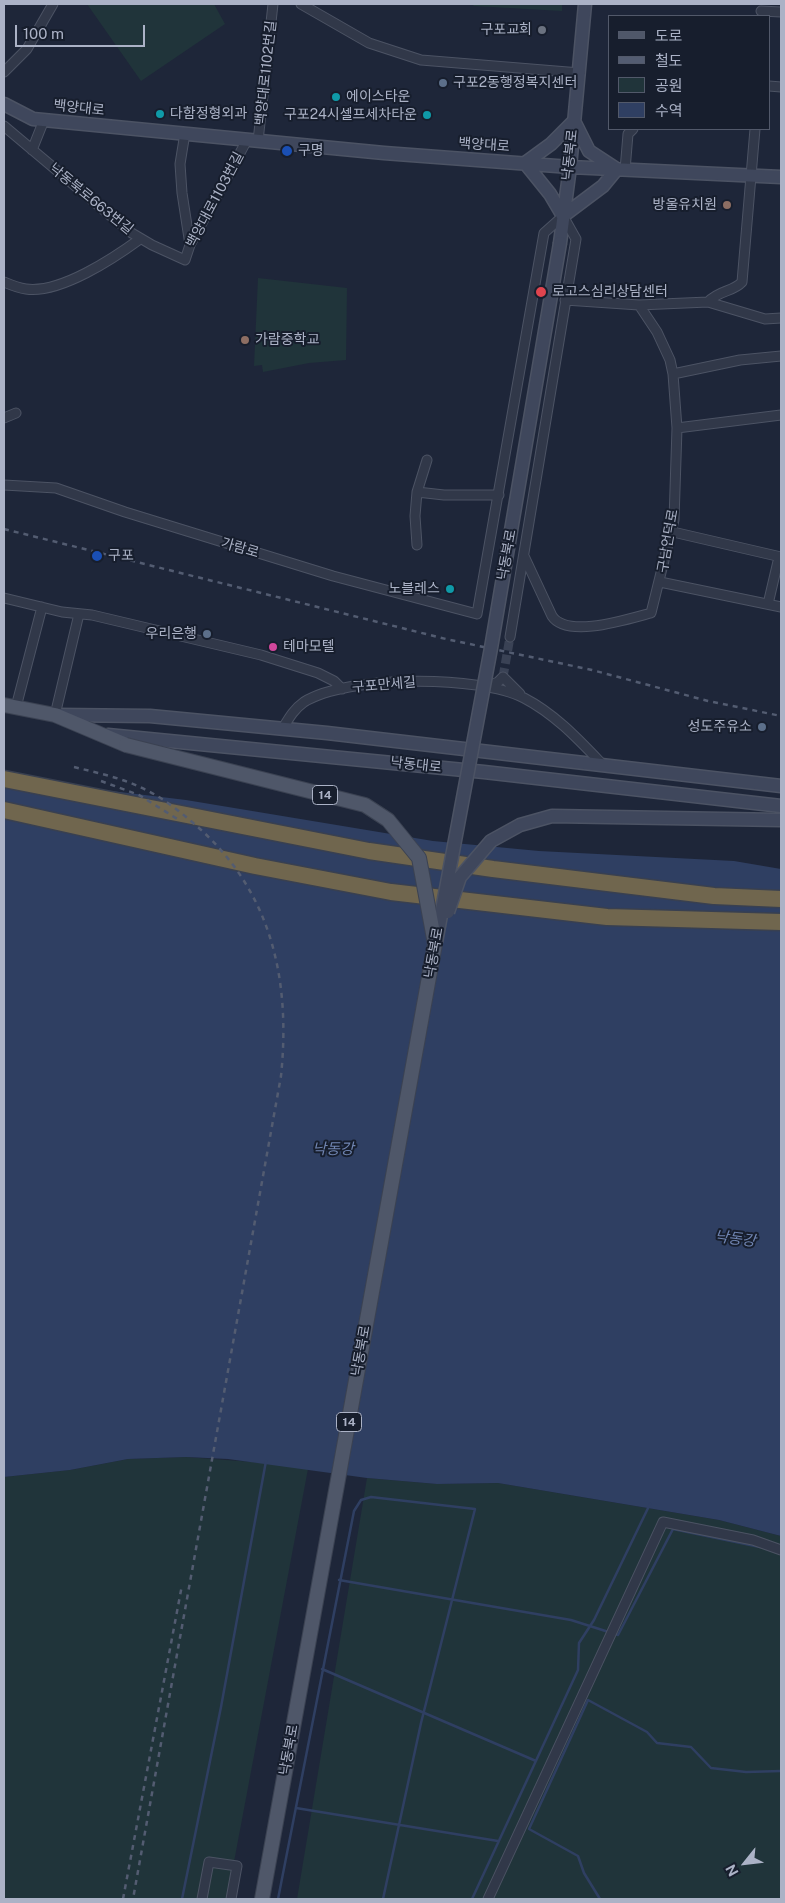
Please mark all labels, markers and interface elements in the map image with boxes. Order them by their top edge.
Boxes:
scale bar [18,15,148,47]
legend [608,15,770,130]
street label: 백양대로1102번길 [252,20,280,126]
place label: 구포교회 [480,22,532,38]
marker: 구포교회 [536,24,548,36]
text: 100 m [23,25,64,42]
text: 도로 [655,27,683,44]
text: 철도 [655,52,683,69]
place label: 구포2동행정복지센터 [453,75,577,91]
marker: 구포2동행정복지센터 [437,77,449,89]
text: 공원 [655,77,683,94]
place label: 에이스타운 [346,89,410,105]
marker: 에이스타운 [330,91,342,103]
street label: 백양대로 [53,97,105,119]
text: 수역 [655,102,683,119]
place label: 다함정형외과 [170,106,247,122]
place label: 구포24시셀프세차타운 [284,107,417,123]
marker: 다함정형외과 [154,108,166,120]
marker: 구포24시셀프세차타운 [421,109,433,121]
street label: 낙동북로 [559,129,581,181]
street label: 백양대로 [458,135,510,155]
place label: 구명 [298,143,324,159]
marker: 구명 [280,144,294,158]
street label: 백양대로1103번길 [183,149,247,251]
street label: 낙동북로663번길 [46,160,136,238]
place label: 방울유치원 [653,197,717,213]
marker: 방울유치원 [721,199,733,211]
place label: 로고스심리상담센터 [552,284,668,300]
marker: 로고스심리상담센터 [534,285,548,299]
place label: 가람중학교 [255,332,319,348]
marker: 가람중학교 [239,334,251,346]
street label: 구남언덕로 [654,508,682,574]
street label: 낙동북로 [494,528,520,582]
street label: 가람로 [219,535,261,561]
place label: 구포 [108,548,134,564]
marker: 구포 [90,549,104,563]
place label: 노블레스 [388,581,440,597]
marker: 노블레스 [444,583,456,595]
place label: 우리은행 [145,626,197,642]
marker: 우리은행 [201,628,213,640]
place label: 테마모텔 [283,639,335,655]
marker: 테마모텔 [267,641,279,653]
street label: 구포만세길 [351,674,417,696]
place label: 성도주유소 [688,719,752,735]
marker: 성도주유소 [756,721,768,733]
street label: 낙동대로 [390,754,442,776]
road number: 14 [312,786,338,804]
street label: 낙동북로 [421,926,447,980]
water label: 낙동강 [312,1140,354,1158]
water label: 낙동강 [713,1228,757,1250]
street label: 낙동북로 [348,1324,374,1378]
road number: 14 [336,1412,362,1431]
street label: 낙동북로 [276,1723,302,1777]
north arrow [720,1838,770,1888]
text: N [722,1862,742,1879]

